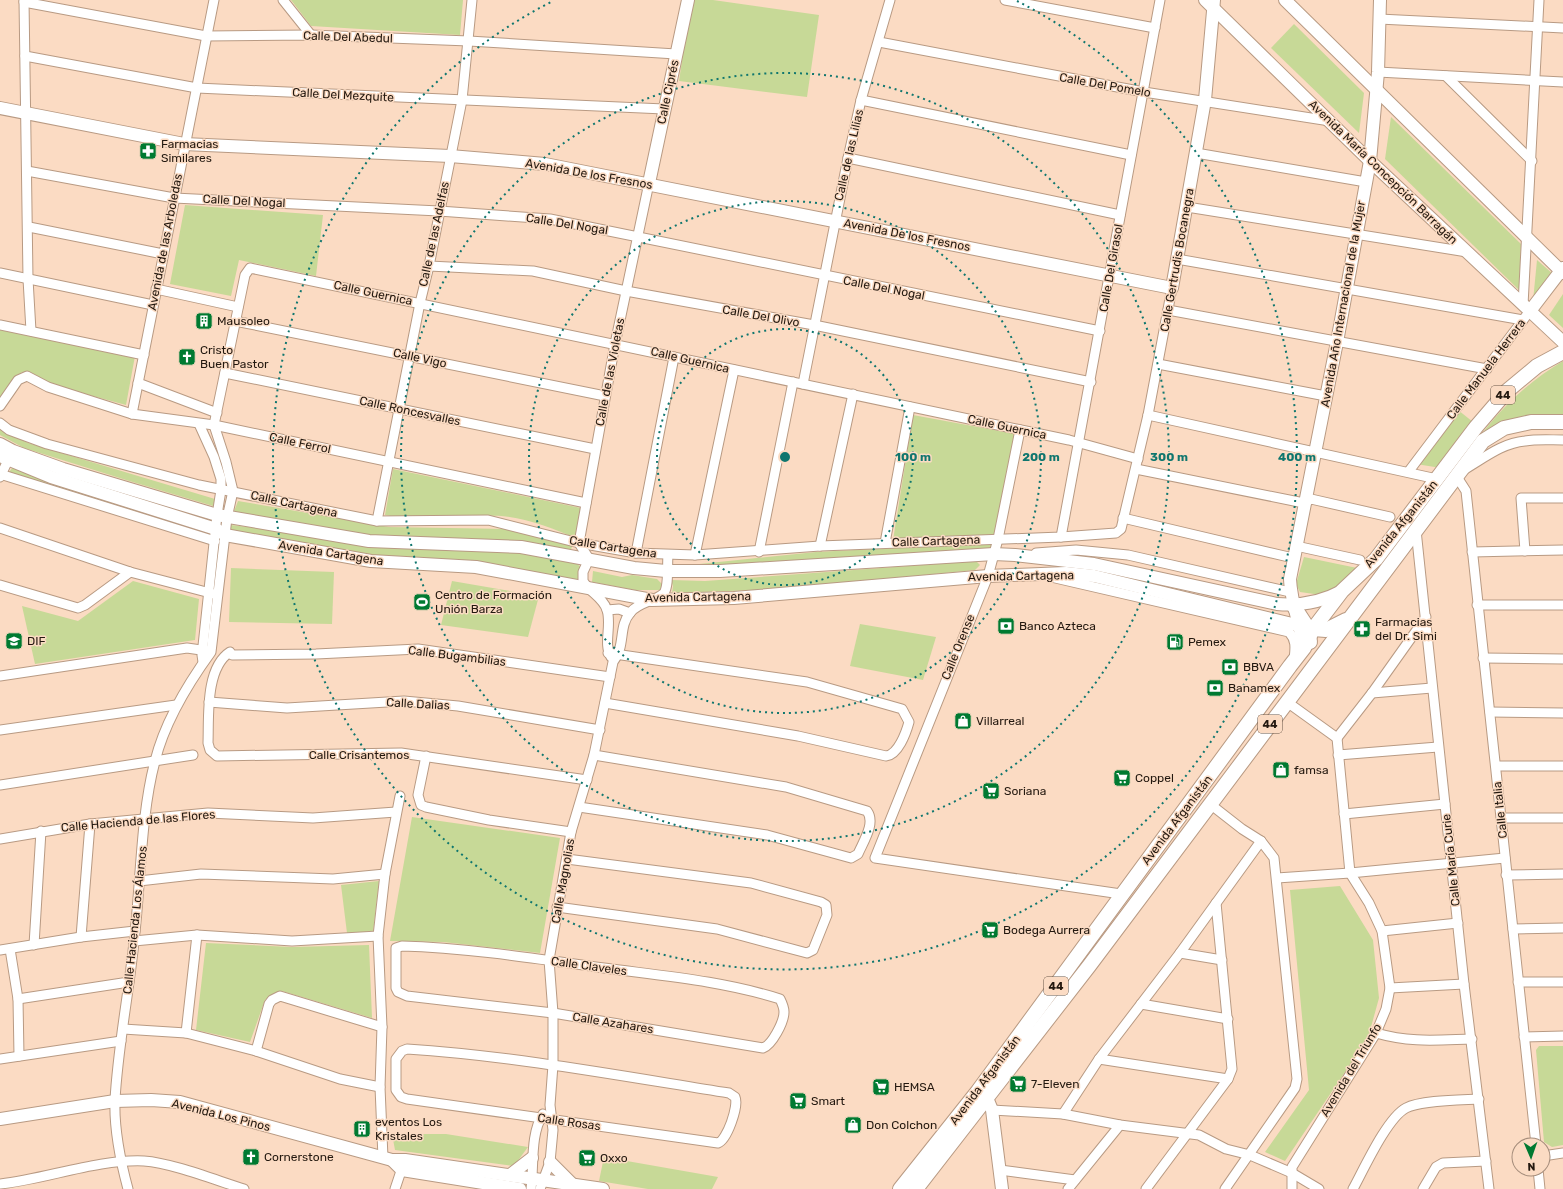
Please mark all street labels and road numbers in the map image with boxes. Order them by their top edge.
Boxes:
street label: Calle Del Abedul [303,28,393,46]
street label: Calle Ciprés [654,59,682,125]
street label: Calle Del Pomelo [1058,70,1152,100]
street label: Calle Del Mezquite [292,85,395,105]
street label: Avenida María Concepción Barragán [1306,97,1460,247]
street label: Calle de las Lilias [832,108,866,202]
street label: Avenida De los Fresnos [524,156,654,192]
street label: Avenida de las Arboledas [145,172,185,312]
street label: Calle de las Adelfas [416,180,452,288]
street label: Calle Gertrudis Bocanegra [1157,187,1197,333]
street label: Calle Del Nogal [202,192,286,210]
street label: Avenida Año Internacional de la Mujer [1318,199,1368,408]
street label: Calle Del Nogal [525,211,609,237]
street label: Avenida De los Fresnos [842,216,972,254]
street label: Calle Del Girasol [1096,223,1126,313]
street label: Calle Del Nogal [842,273,926,303]
street label: Calle Guernica [332,278,414,308]
street label: Calle Del Olivo [721,302,801,330]
street label: Calle Manuela Herrera [1444,316,1528,422]
street label: Calle de las Violetas [593,317,627,427]
street label: Calle Guernica [649,344,731,376]
street label: Calle Vigo [392,345,448,371]
road number: 44 [1491,386,1515,404]
street label: Calle Roncesvalles [358,393,462,429]
street label: Calle Guernica [966,412,1048,442]
street label: Calle Ferrol [268,430,332,456]
street label: Avenida Afganistán [1361,477,1441,571]
street label: Calle Cartagena [249,488,339,520]
street label: Calle Cartagena [892,532,980,550]
street label: Calle Cartagena [568,533,658,561]
street label: Avenida Cartagena [278,538,384,568]
street label: Avenida Cartagena [968,568,1074,584]
street label: Avenida Cartagena [645,589,751,605]
street label: Calle Orense [938,612,978,682]
street label: Calle Bugambilias [407,643,507,669]
street label: Calle Dalias [386,695,450,713]
road number: 44 [1258,715,1282,733]
street label: Calle Crisantemos [309,748,409,762]
street label: Avenida Afganistán [1139,773,1215,867]
street label: Calle Italia [1490,781,1510,839]
street label: Calle Hacienda de las Flores [60,807,216,835]
street label: Calle María Curie [1439,813,1463,907]
street label: Calle Magnolias [549,837,577,925]
street label: Calle Hacienda Los Álamos [120,845,150,995]
street label: Calle Claveles [550,954,628,978]
road number: 44 [1044,977,1068,995]
street label: Calle Azahares [572,1010,654,1036]
street label: Avenida del Triunfo [1318,1021,1384,1119]
street label: Avenida Afganistán [947,1033,1023,1127]
street label: Avenida Los Pinos [170,1096,272,1134]
street label: Calle Rosas [537,1111,601,1133]

